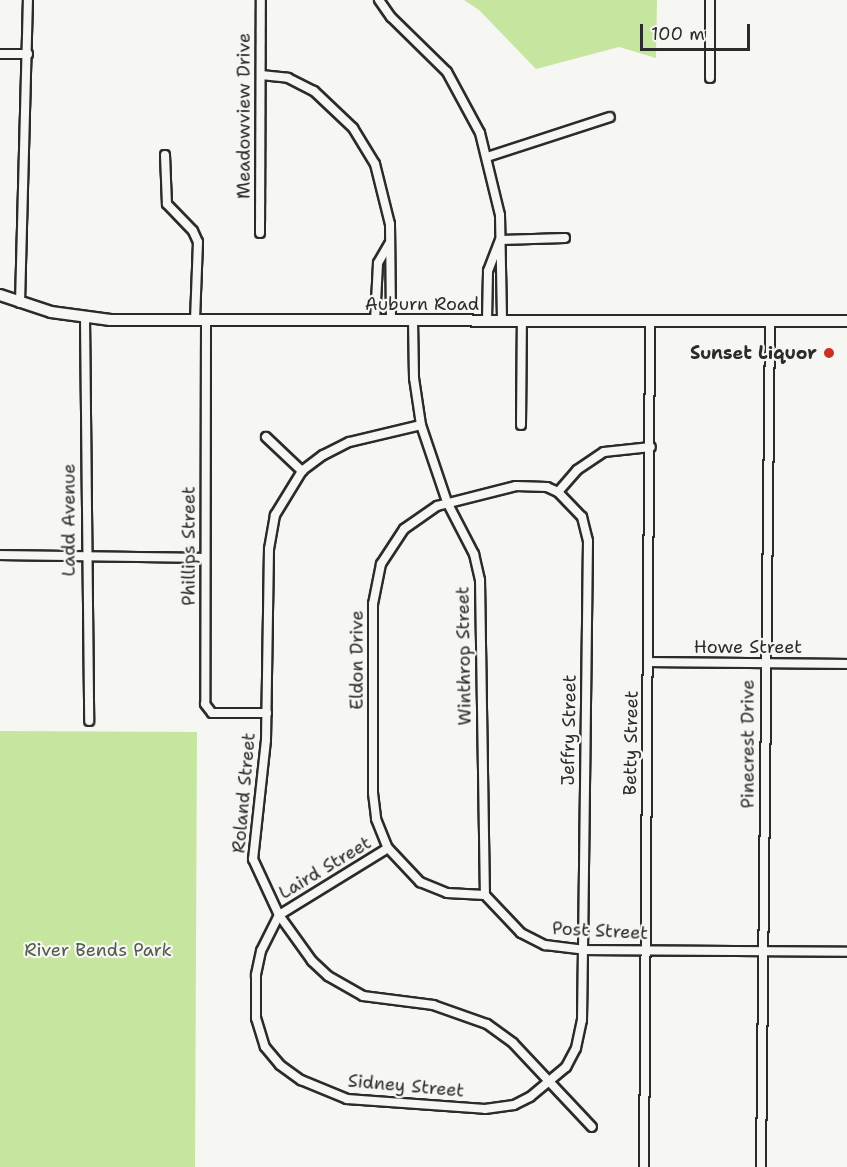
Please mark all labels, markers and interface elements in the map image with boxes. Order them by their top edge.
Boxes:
scale bar [643,12,752,50]
text: 100 m [651,22,705,46]
street label: Meadowview Drive [233,33,255,199]
street label: Auburn Road [365,293,479,315]
place label: Sunset Liquor [690,342,817,364]
marker: Sunset Liquor [822,346,836,360]
street label: Ladd Avenue [58,463,80,577]
street label: Phillips Street [178,486,200,606]
street label: Winthrop Street [452,586,476,726]
street label: Eldon Drive [346,610,368,710]
street label: Howe Street [694,636,802,658]
street label: Jeffry Street [557,674,581,786]
street label: Pinecrest Drive [737,679,759,809]
street label: Betty Street [619,690,643,796]
street label: Roland Street [228,732,260,854]
street label: Laird Street [275,832,375,904]
street label: Post Street [551,918,649,944]
park label: River Bends Park [24,939,172,961]
street label: Sidney Street [347,1070,465,1102]

